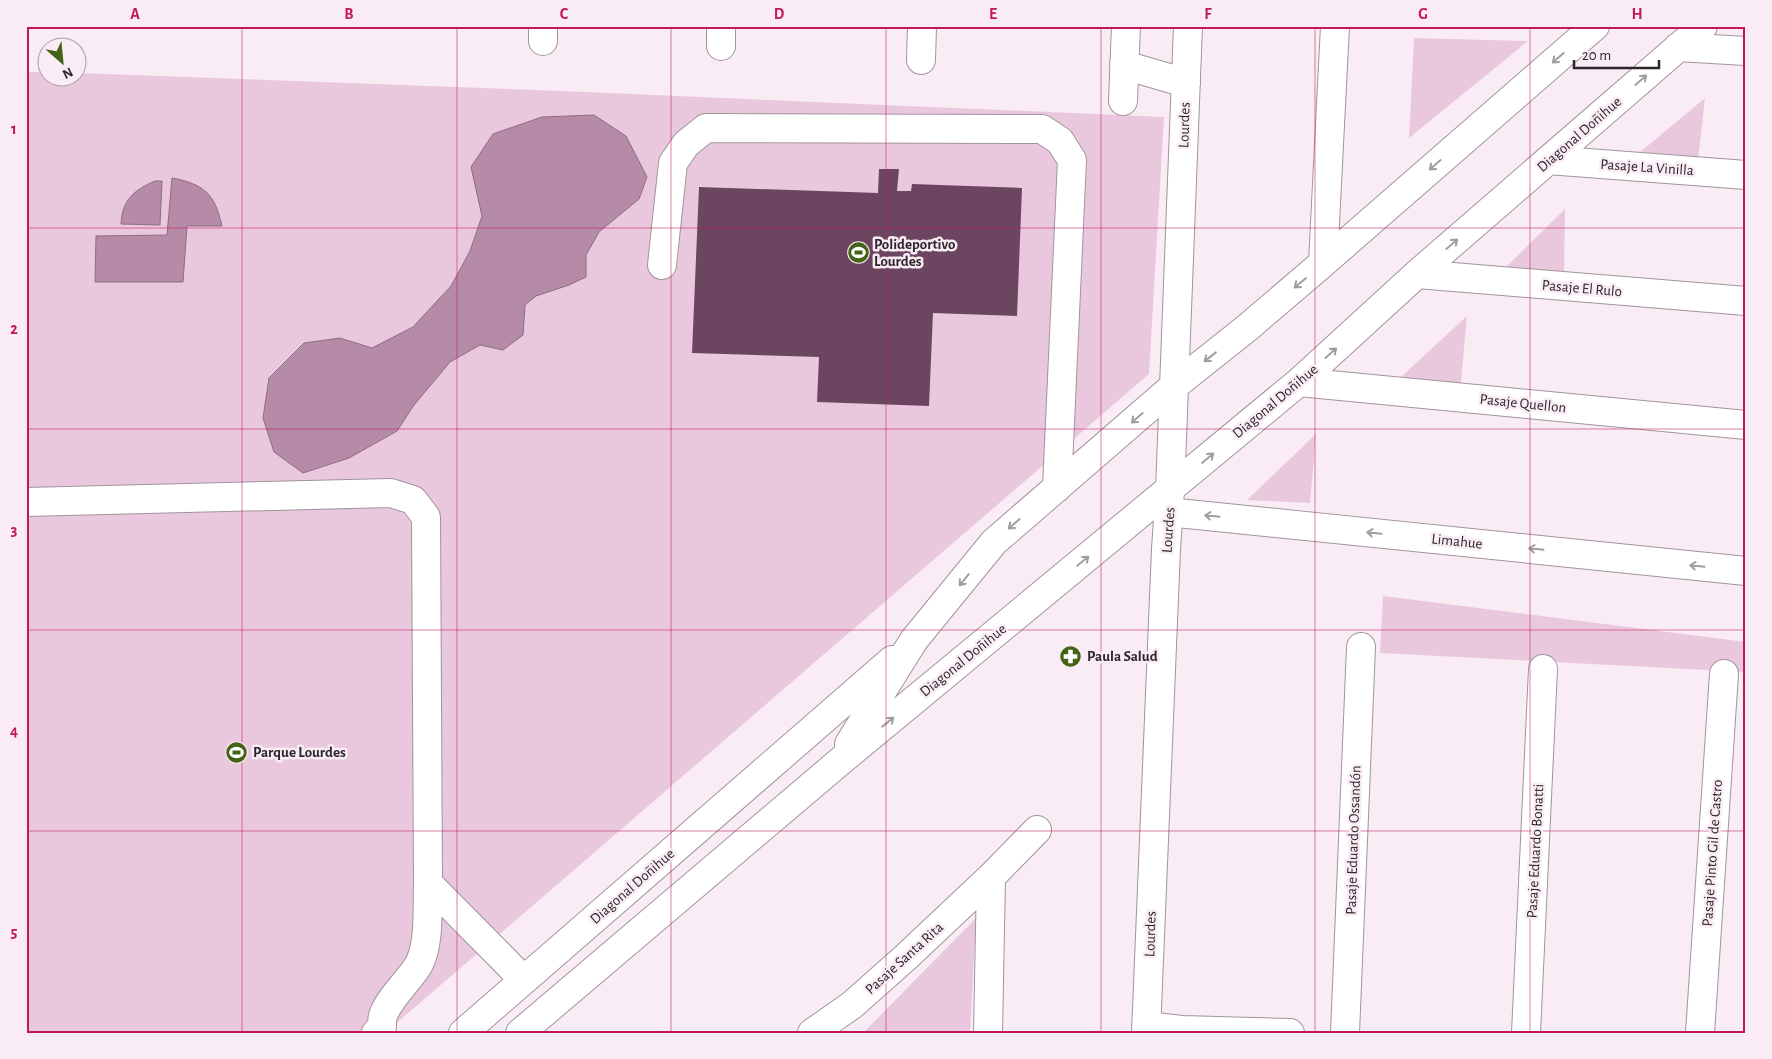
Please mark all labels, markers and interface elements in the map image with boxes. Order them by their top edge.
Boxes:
text: A [130,6,140,22]
text: B [344,6,354,22]
text: C [560,6,569,22]
text: D [774,6,785,22]
text: E [989,6,997,22]
text: F [1204,6,1212,22]
text: G [1418,6,1428,22]
text: H [1631,6,1643,22]
north arrow [38,38,88,88]
scale bar [1574,38,1660,70]
text: 20 m [1582,48,1611,63]
one-way arrow [1551,53,1564,64]
text: N [60,64,75,81]
one-way arrow [1634,74,1647,86]
street label: Diagonal Doñihue [1534,94,1624,175]
street label: Lourdes [1176,102,1193,148]
text: 1 [11,121,17,137]
street label: Pasaje La Vinilla [1600,157,1694,178]
one-way arrow [1429,159,1442,171]
place label: Polideportivo Lourdes [874,237,955,269]
one-way arrow [1446,238,1459,250]
sports icon: Polideportivo Lourdes [846,241,870,265]
one-way arrow [1293,278,1306,289]
street label: Pasaje El Rulo [1541,278,1623,299]
text: 2 [10,321,18,337]
one-way arrow [1325,347,1338,359]
one-way arrow [1204,351,1217,362]
street label: Diagonal Doñihue [1230,361,1321,441]
street label: Pasaje Quellon [1479,392,1567,415]
one-way arrow [1130,412,1143,423]
one-way arrow [1201,453,1214,464]
street label: Lourdes [1159,507,1178,553]
one-way arrow [1205,512,1221,521]
one-way arrow [1008,519,1021,530]
text: 3 [11,522,18,538]
one-way arrow [1366,528,1382,538]
street label: Limahue [1431,531,1483,552]
one-way arrow [1528,544,1544,554]
one-way arrow [1076,556,1089,567]
one-way arrow [1690,561,1706,571]
one-way arrow [958,574,969,587]
street label: Diagonal Doñihue [917,621,1009,700]
pharmacy icon: Paula Salud [1059,644,1083,668]
place label: Paula Salud [1087,649,1158,664]
one-way arrow [881,716,894,727]
text: 4 [10,723,18,739]
sports icon: Parque Lourdes [225,740,249,764]
place label: Parque Lourdes [253,745,346,760]
street label: Pasaje Eduardo Ossandón [1343,765,1364,915]
street label: Pasaje Pinto Gil de Castro [1700,779,1725,927]
street label: Pasaje Eduardo Bonatti [1524,783,1547,919]
street label: Diagonal Doñihue [587,846,677,927]
street label: Lourdes [1142,911,1159,957]
street label: Pasaje Santa Rita [862,920,946,997]
text: 5 [11,924,18,940]

